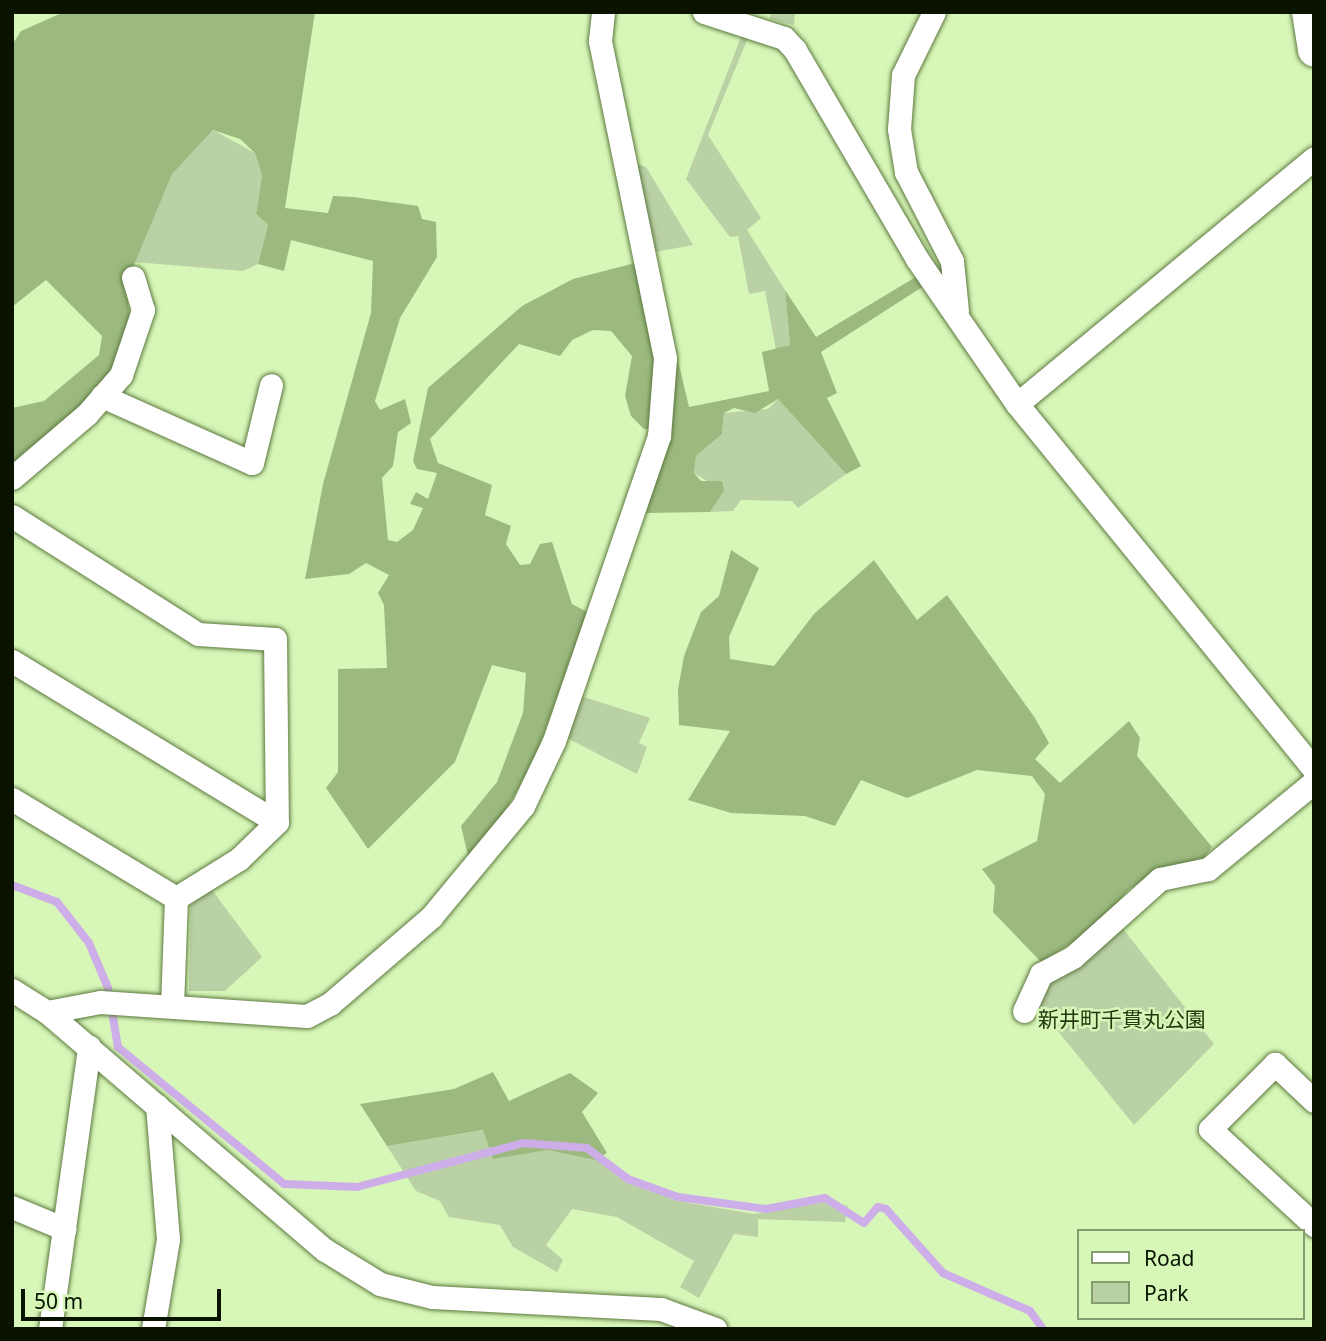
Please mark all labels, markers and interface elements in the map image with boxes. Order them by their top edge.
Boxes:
park label: 新井町千貫丸公園 [1038,1006,1206,1032]
legend [1078,1229,1305,1320]
text: Road [1144,1244,1194,1272]
scale bar [24,1274,224,1318]
text: Park [1144,1279,1188,1307]
text: 50 m [34,1287,83,1315]

